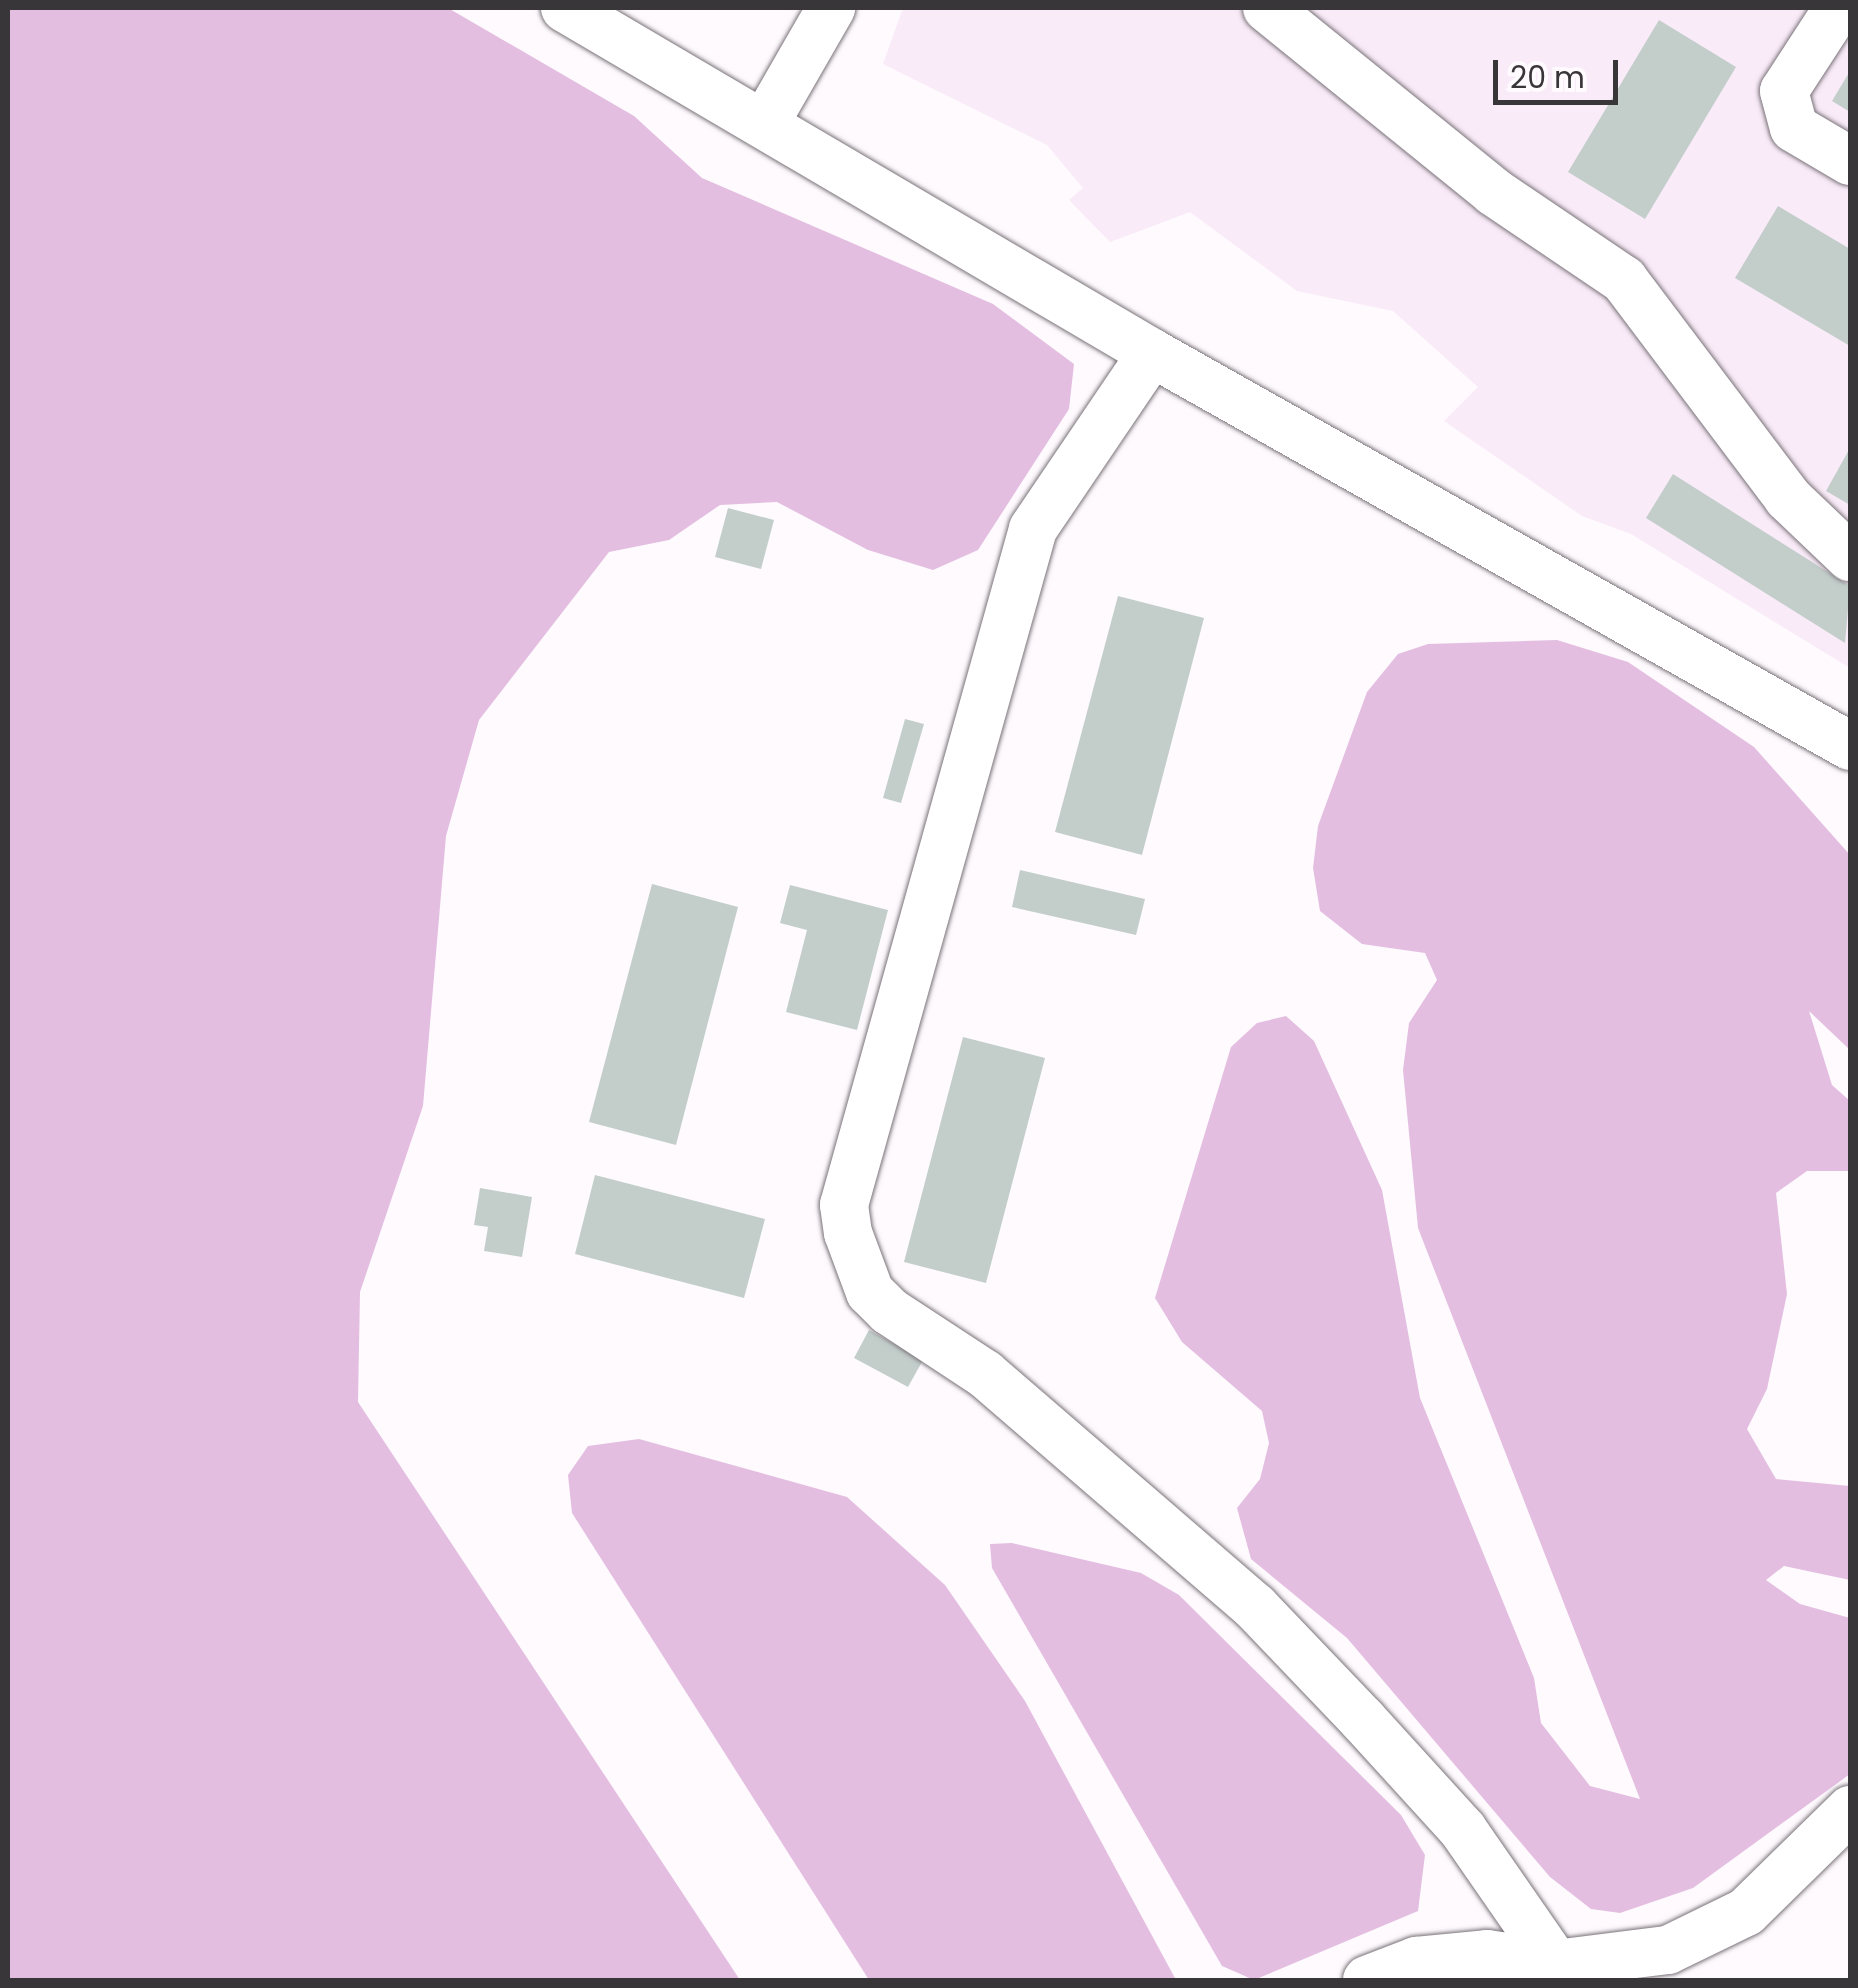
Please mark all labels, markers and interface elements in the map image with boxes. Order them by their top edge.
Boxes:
scale bar [1498,40,1623,102]
text: 20 m [1510,56,1585,99]

